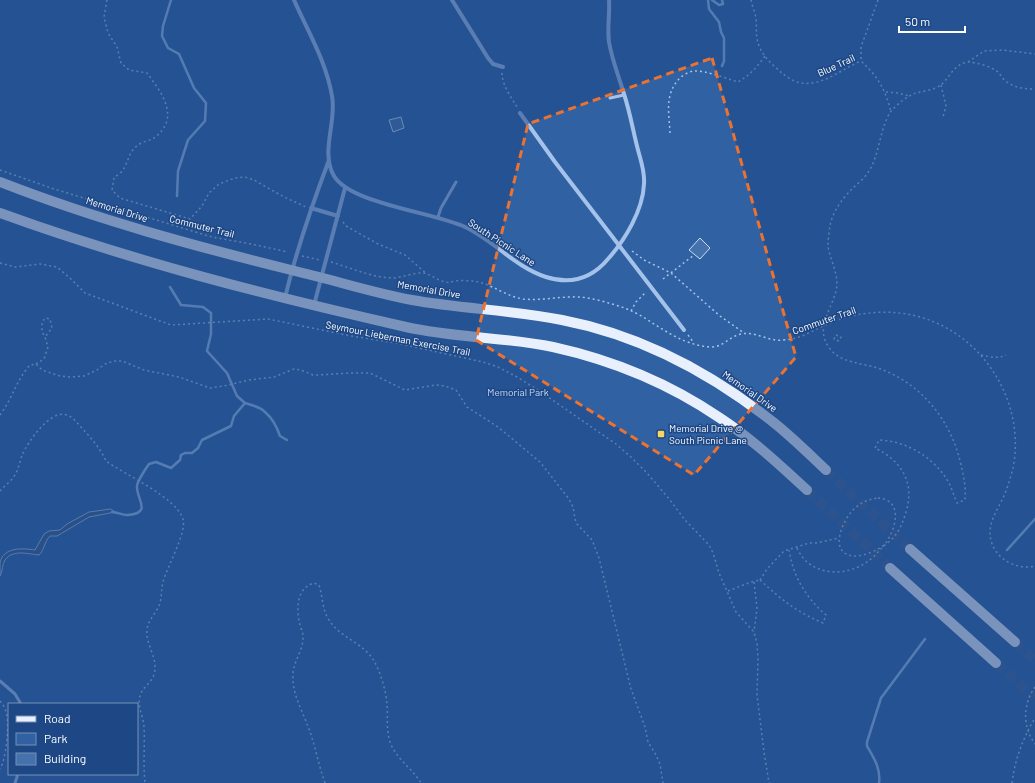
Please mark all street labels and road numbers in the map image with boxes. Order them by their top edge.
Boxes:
street label: Blue Trail [815,51,857,79]
street label: Memorial Drive [85,194,149,224]
street label: Commuter Trail [168,212,236,240]
street label: South Picnic Lane [466,216,538,268]
street label: Memorial Drive [396,278,462,300]
street label: Commuter Trail [791,303,857,337]
street label: Seymour Lieberman Exercise Trail [325,318,471,358]
street label: Memorial Drive [720,368,780,414]

